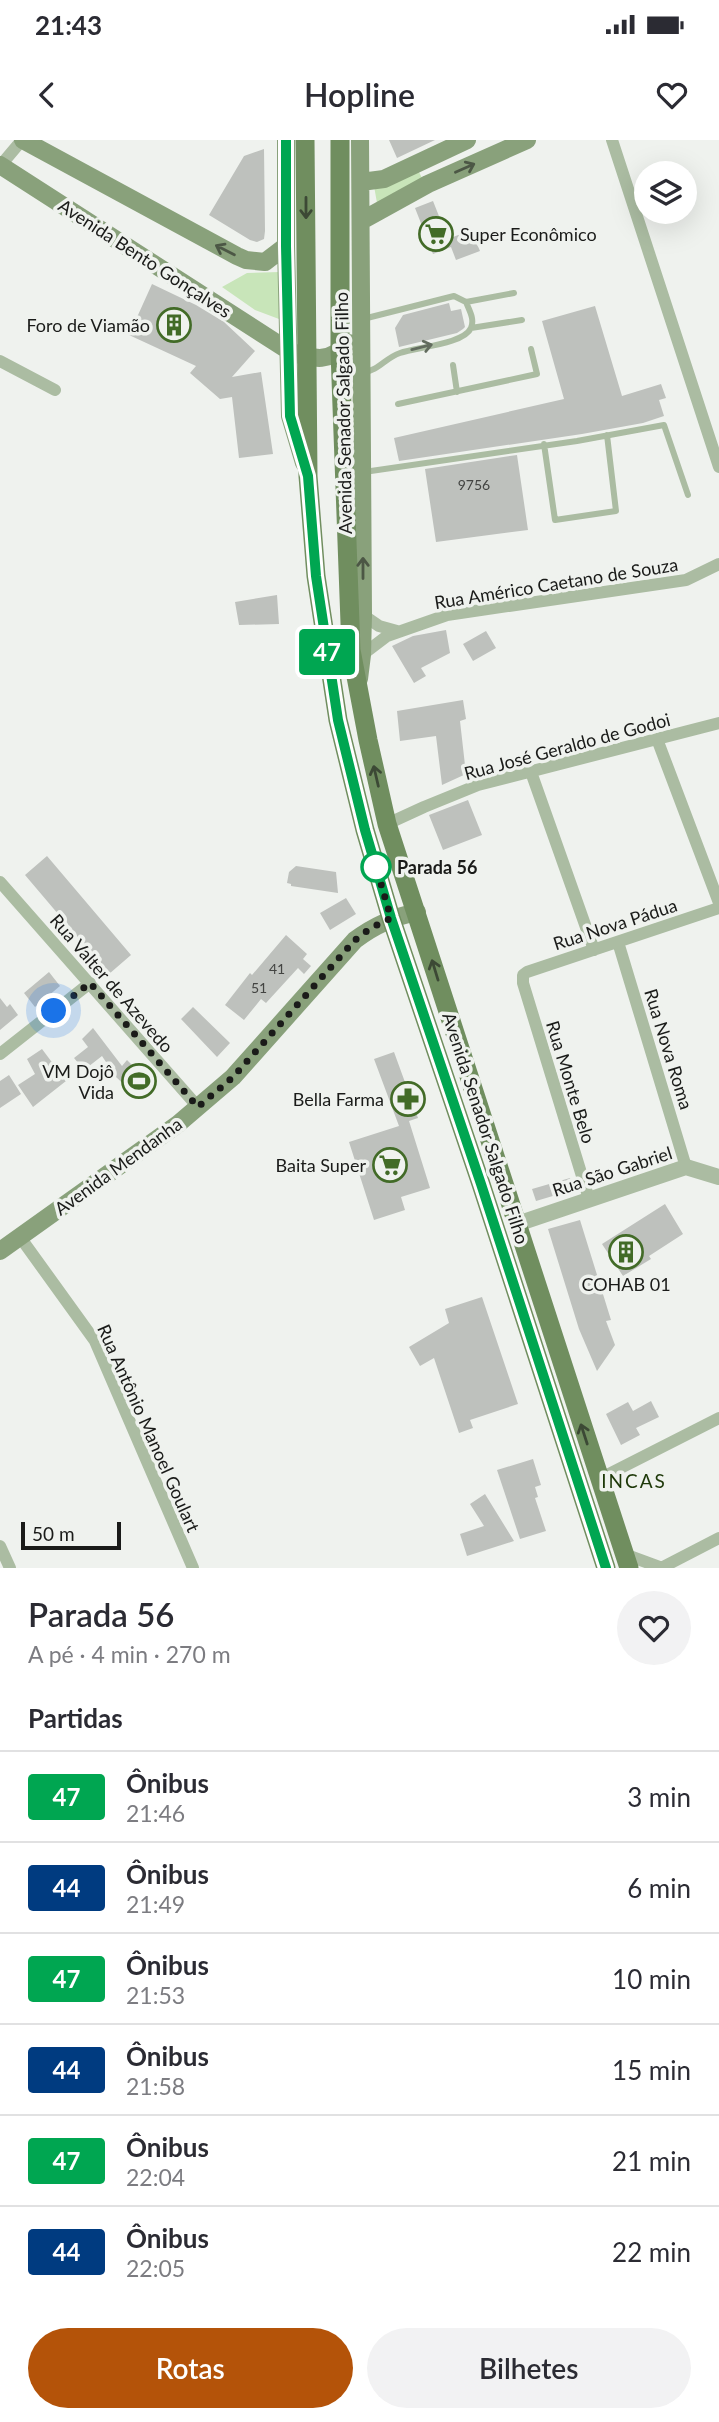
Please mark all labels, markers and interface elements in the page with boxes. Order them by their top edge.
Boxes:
text: 21:43 [35,9,102,41]
text: Hopline [304,75,415,114]
icon: back [28,76,66,114]
icon: heart [653,76,691,114]
one-way arrow [454,161,475,174]
map controls [634,161,697,224]
button: layers [634,161,697,224]
street label: Avenida Bento Gonçalves [54,194,236,322]
one-way arrow [299,196,313,219]
supermarket icon: Super Econômico [417,215,455,253]
place label: Super Econômico [460,223,597,245]
one-way arrow [215,242,236,256]
street label: Avenida Senador Salgado Filho [330,292,356,534]
building icon: Foro de Viamão [155,306,193,344]
place label: Foro de Viamão [26,314,150,336]
one-way arrow [410,340,433,354]
house number: 9756 [458,476,490,493]
street label: Rua Américo Caetano de Souza [433,553,679,613]
one-way arrow [356,557,370,580]
line badge: 47 [296,629,358,675]
text: 47 [313,637,341,666]
street label: Rua José Geraldo de Godoi [462,708,672,784]
one-way arrow [369,765,382,788]
marker: Parada 56 [361,852,391,882]
place label: Parada 56 [397,856,477,878]
street label: Rua Nova Pádua [550,894,680,954]
street label: Rua Valter de Azevedo [46,909,178,1057]
one-way arrow [428,959,440,981]
house number: 41 [269,960,285,977]
house number: 51 [251,979,267,996]
street label: Rua Nova Roma [640,986,698,1112]
your location [36,993,71,1028]
street label: Avenida Senador Salgado Filho [438,1009,534,1247]
street label: Rua Monte Belo [542,1018,600,1146]
place label: VM Dojô Vida [42,1060,114,1103]
sports icon: VM Dojô Vida [120,1062,158,1100]
pharmacy icon: Bella Farma [389,1080,427,1118]
place label: Bella Farma [293,1088,384,1110]
street label: Avenida Mendanha [50,1112,186,1220]
street label: Rua São Gabriel [549,1141,675,1201]
supermarket icon: Baita Super [371,1146,409,1184]
place label: Baita Super [275,1154,366,1176]
building icon: COHAB 01 [607,1233,645,1271]
place label: COHAB 01 [581,1273,671,1295]
street label: Rua Antônio Manoel Goulart [93,1321,205,1536]
one-way arrow [577,1423,589,1445]
district label: INCAS [601,1469,667,1492]
scale bar [21,1519,121,1551]
text: 50 m [32,1522,75,1545]
button: heart [617,1591,691,1665]
text: Parada 56 [28,1594,174,1634]
text: A pé · 4 min · 270 m [28,1640,231,1668]
text: Partidas [28,1702,123,1734]
text: Ônibus [126,1767,209,1799]
text: 3 min [627,1781,691,1813]
text: 47 [53,1782,80,1811]
text: 21:46 [126,1799,185,1827]
text: Ônibus [126,1858,209,1890]
text: 6 min [627,1872,691,1904]
text: 44 [53,1873,80,1902]
text: 21:49 [126,1890,185,1918]
text: Ônibus [126,1949,209,1981]
text: 10 min [612,1963,691,1995]
text: 47 [53,1964,80,1993]
text: 21:53 [126,1981,185,2009]
text: Ônibus [126,2040,209,2072]
text: 15 min [612,2054,691,2086]
text: 44 [53,2055,80,2084]
text: 21:58 [126,2072,185,2100]
text: Ônibus [126,2131,209,2163]
text: 21 min [612,2145,691,2177]
text: 47 [53,2146,80,2175]
text: 22:04 [126,2163,185,2191]
text: Ônibus [126,2222,209,2254]
text: 22 min [612,2236,691,2268]
text: 44 [53,2237,80,2266]
text: 22:05 [126,2254,185,2282]
button: Rotas [28,2328,353,2408]
button: Bilhetes [367,2328,691,2408]

